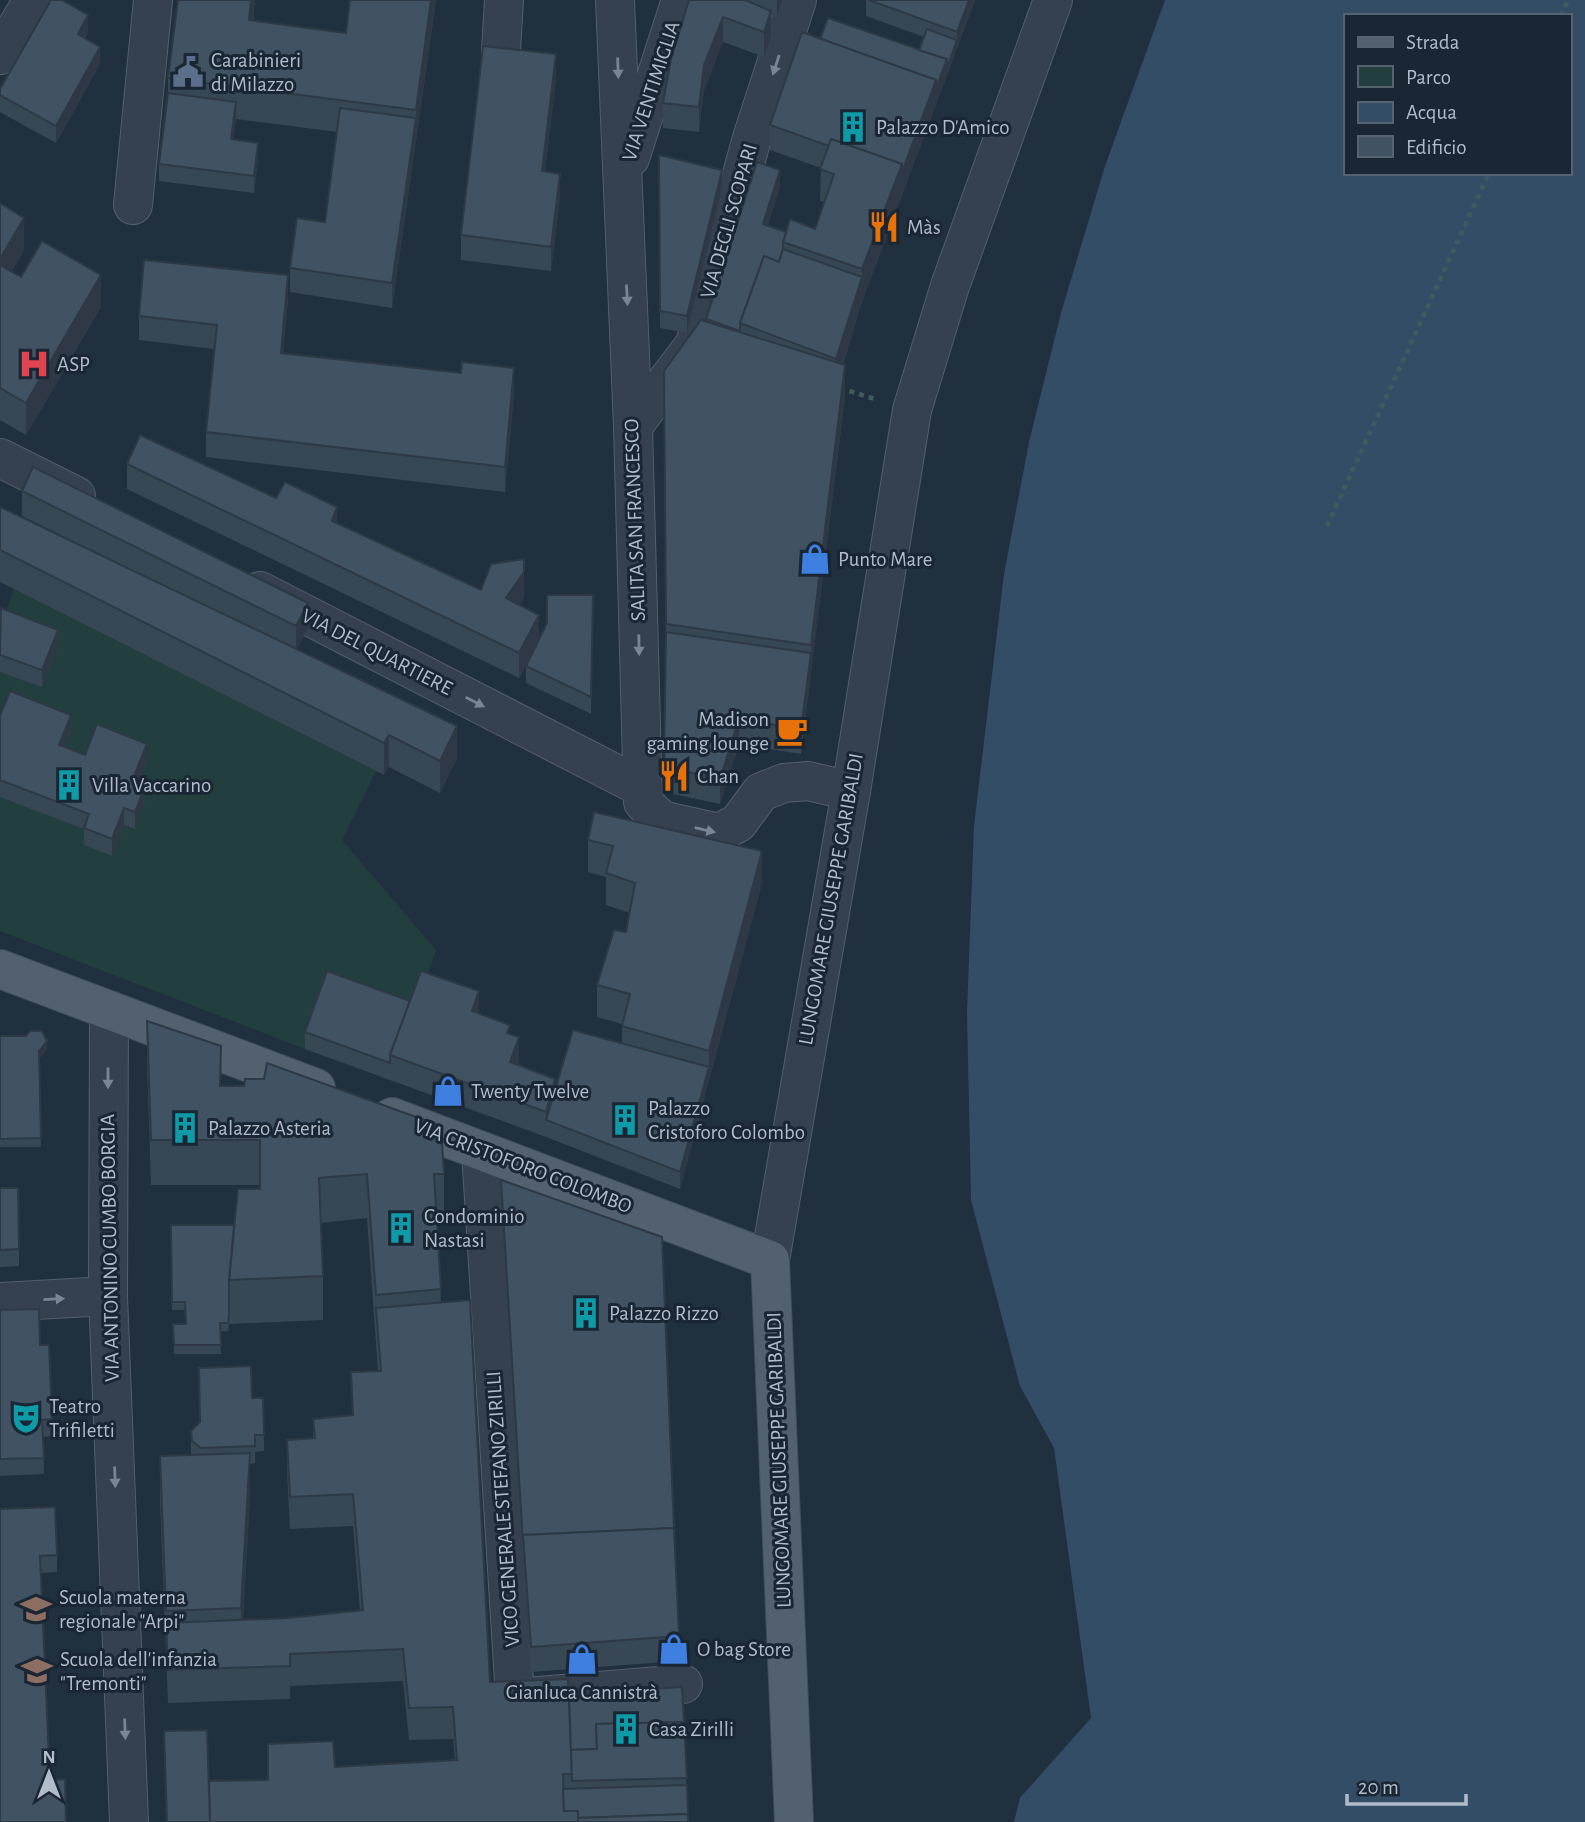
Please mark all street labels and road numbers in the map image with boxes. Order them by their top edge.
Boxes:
street label: VIA VENTIMIGLIA [618,18,684,164]
street label: VIA DEGLI SCOPARI [697,141,761,301]
street label: SALITA SAN FRANCESCO [621,418,649,622]
street label: VIA DEL QUARTIERE [298,605,456,699]
street label: LUNGOMARE GIUSEPPE GARIBALDI [795,751,867,1047]
street label: VIA ANTONINO CUMBO BORGIA [97,1114,123,1382]
street label: VIA CRISTOFORO COLOMBO [411,1115,635,1217]
street label: LUNGOMARE GIUSEPPE GARIBALDI [763,1312,795,1608]
street label: VICO GENERALE STEFANO ZIRILLI [483,1370,523,1648]

